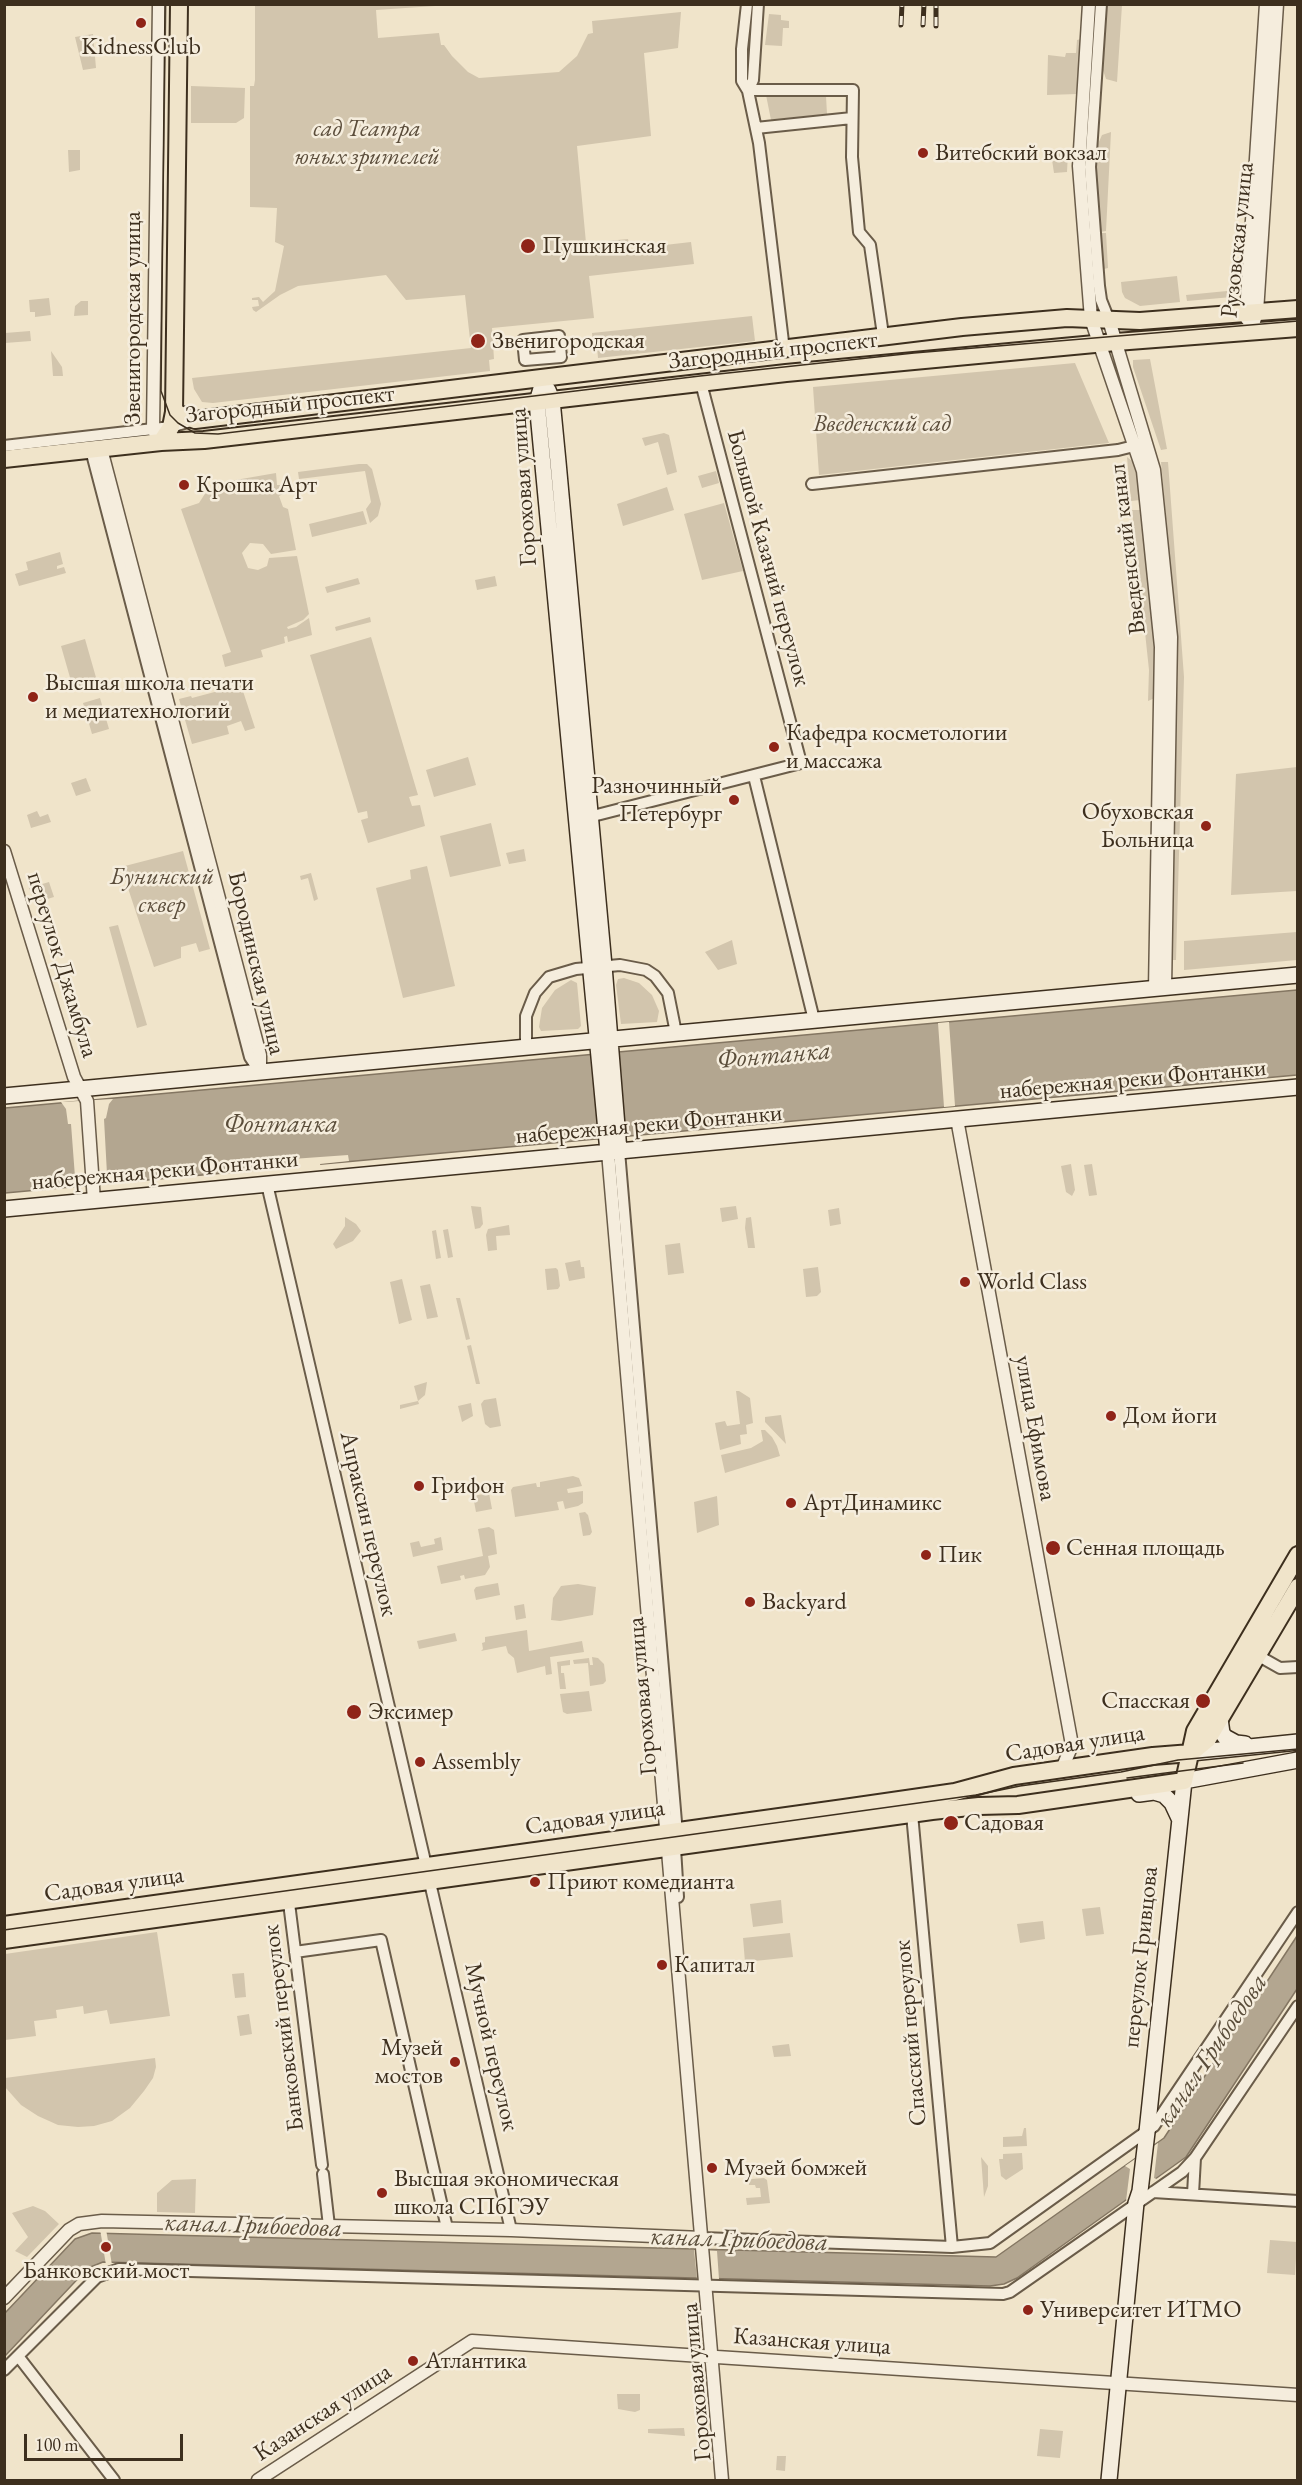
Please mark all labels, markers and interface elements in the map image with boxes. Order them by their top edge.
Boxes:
marker: KidnessClub [134,16,148,30]
place label: KidnessClub [81,33,201,61]
park label: сад Театра юных зрителей [294,115,440,171]
place label: Витебский вокзал [935,139,1107,167]
marker: Витебский вокзал [916,146,930,160]
street label: Рузовская улица [1216,161,1260,319]
street label: Звенигородская улица [119,211,147,425]
place label: Пушкинская [542,232,666,260]
marker: Пушкинская [519,237,537,255]
street label: Загородный проспект [667,326,879,376]
place label: Звенигородская [492,327,645,355]
marker: Звенигородская [469,332,487,350]
street label: Загородный проспект [184,380,396,430]
street label: Гороховая улица [504,407,544,567]
park label: Введенский сад [813,410,951,438]
street label: Большой Казачий переулок [720,426,816,690]
street label: Введенский канал [1103,462,1153,636]
place label: Крошка Арт [196,471,317,499]
marker: Крошка Арт [177,478,191,492]
place label: Высшая школа печати и медиатехнологий [45,669,254,725]
marker: Высшая школа печати и медиатехнологий [26,690,40,704]
place label: Кафедра косметологии и массажа [786,719,1007,775]
marker: Кафедра косметологии и массажа [767,740,781,754]
place label: Разночинный Петербург [591,772,722,828]
marker: Разночинный Петербург [727,793,741,807]
place label: Обуховская Больница [1082,798,1194,854]
marker: Обуховская Больница [1199,819,1213,833]
park label: Бунинский сквер [110,863,214,919]
street label: Бородинская улица [221,868,291,1058]
street label: переулок Джамбула [20,869,104,1061]
water label: Фонтанка [716,1035,832,1077]
street label: набережная реки Фонтанки [998,1054,1268,1106]
street label: набережная реки Фонтанки [514,1099,784,1151]
water label: Фонтанка [224,1109,338,1141]
street label: набережная реки Фонтанки [30,1145,300,1197]
place label: World Class [977,1268,1087,1296]
marker: World Class [958,1275,972,1289]
street label: улица Ефимова [1008,1353,1062,1503]
place label: Дом йоги [1123,1402,1217,1430]
marker: Дом йоги [1104,1409,1118,1423]
street label: Апраксин переулок [333,1429,403,1619]
place label: Грифон [431,1472,505,1500]
marker: Грифон [412,1479,426,1493]
place label: АртДинамикс [803,1489,942,1517]
marker: АртДинамикс [784,1496,798,1510]
place label: Сенная площадь [1066,1534,1225,1562]
marker: Сенная площадь [1044,1539,1062,1557]
place label: Пик [938,1541,982,1569]
marker: Пик [919,1548,933,1562]
place label: Backyard [762,1588,847,1616]
marker: Backyard [743,1595,757,1609]
street label: Гороховая улица [622,1616,664,1776]
place label: Спасская [1101,1687,1190,1715]
marker: Спасская [1194,1692,1212,1710]
place label: Эксимер [368,1698,454,1726]
marker: Эксимер [345,1703,363,1721]
street label: Садовая улица [1003,1719,1147,1769]
place label: Assembly [432,1748,520,1776]
marker: Assembly [413,1755,427,1769]
street label: Садовая улица [523,1794,667,1842]
place label: Садовая [964,1809,1044,1837]
marker: Садовая [942,1814,960,1832]
street label: Садовая улица [42,1861,186,1909]
street label: переулок Гривцова [1117,1865,1165,2049]
place label: Приют комедианта [547,1868,735,1896]
marker: Приют комедианта [528,1875,542,1889]
street label: Банковский переулок [257,1923,311,2133]
street label: Спасский переулок [889,1939,933,2127]
place label: Капитал [674,1951,755,1979]
marker: Капитал [655,1958,669,1972]
street label: Мучной переулок [458,1960,524,2134]
water label: канал Грибоедова [1149,1968,1275,2134]
place label: Музей мостов [374,2034,443,2090]
marker: Музей мостов [448,2055,462,2069]
place label: Музей бомжей [724,2154,867,2182]
marker: Музей бомжей [705,2161,719,2175]
place label: Высшая экономическая школа СПбГЭУ [394,2165,619,2221]
marker: Высшая экономическая школа СПбГЭУ [375,2186,389,2200]
water label: канал Грибоедова [164,2207,342,2245]
water label: канал Грибоедова [650,2221,828,2259]
marker: Банковский мост [99,2240,113,2254]
place label: Банковский мост [23,2257,189,2285]
place label: Университет ИТМО [1040,2296,1242,2324]
street label: Гороховая улица [676,2302,718,2462]
marker: Университет ИТМО [1021,2303,1035,2317]
street label: Казанская улица [732,2322,892,2362]
place label: Атлантика [425,2347,527,2375]
marker: Атлантика [406,2354,420,2368]
street label: Казанская улица [249,2358,397,2468]
scale bar [27,2422,186,2460]
text: 100 m [35,2433,79,2456]

